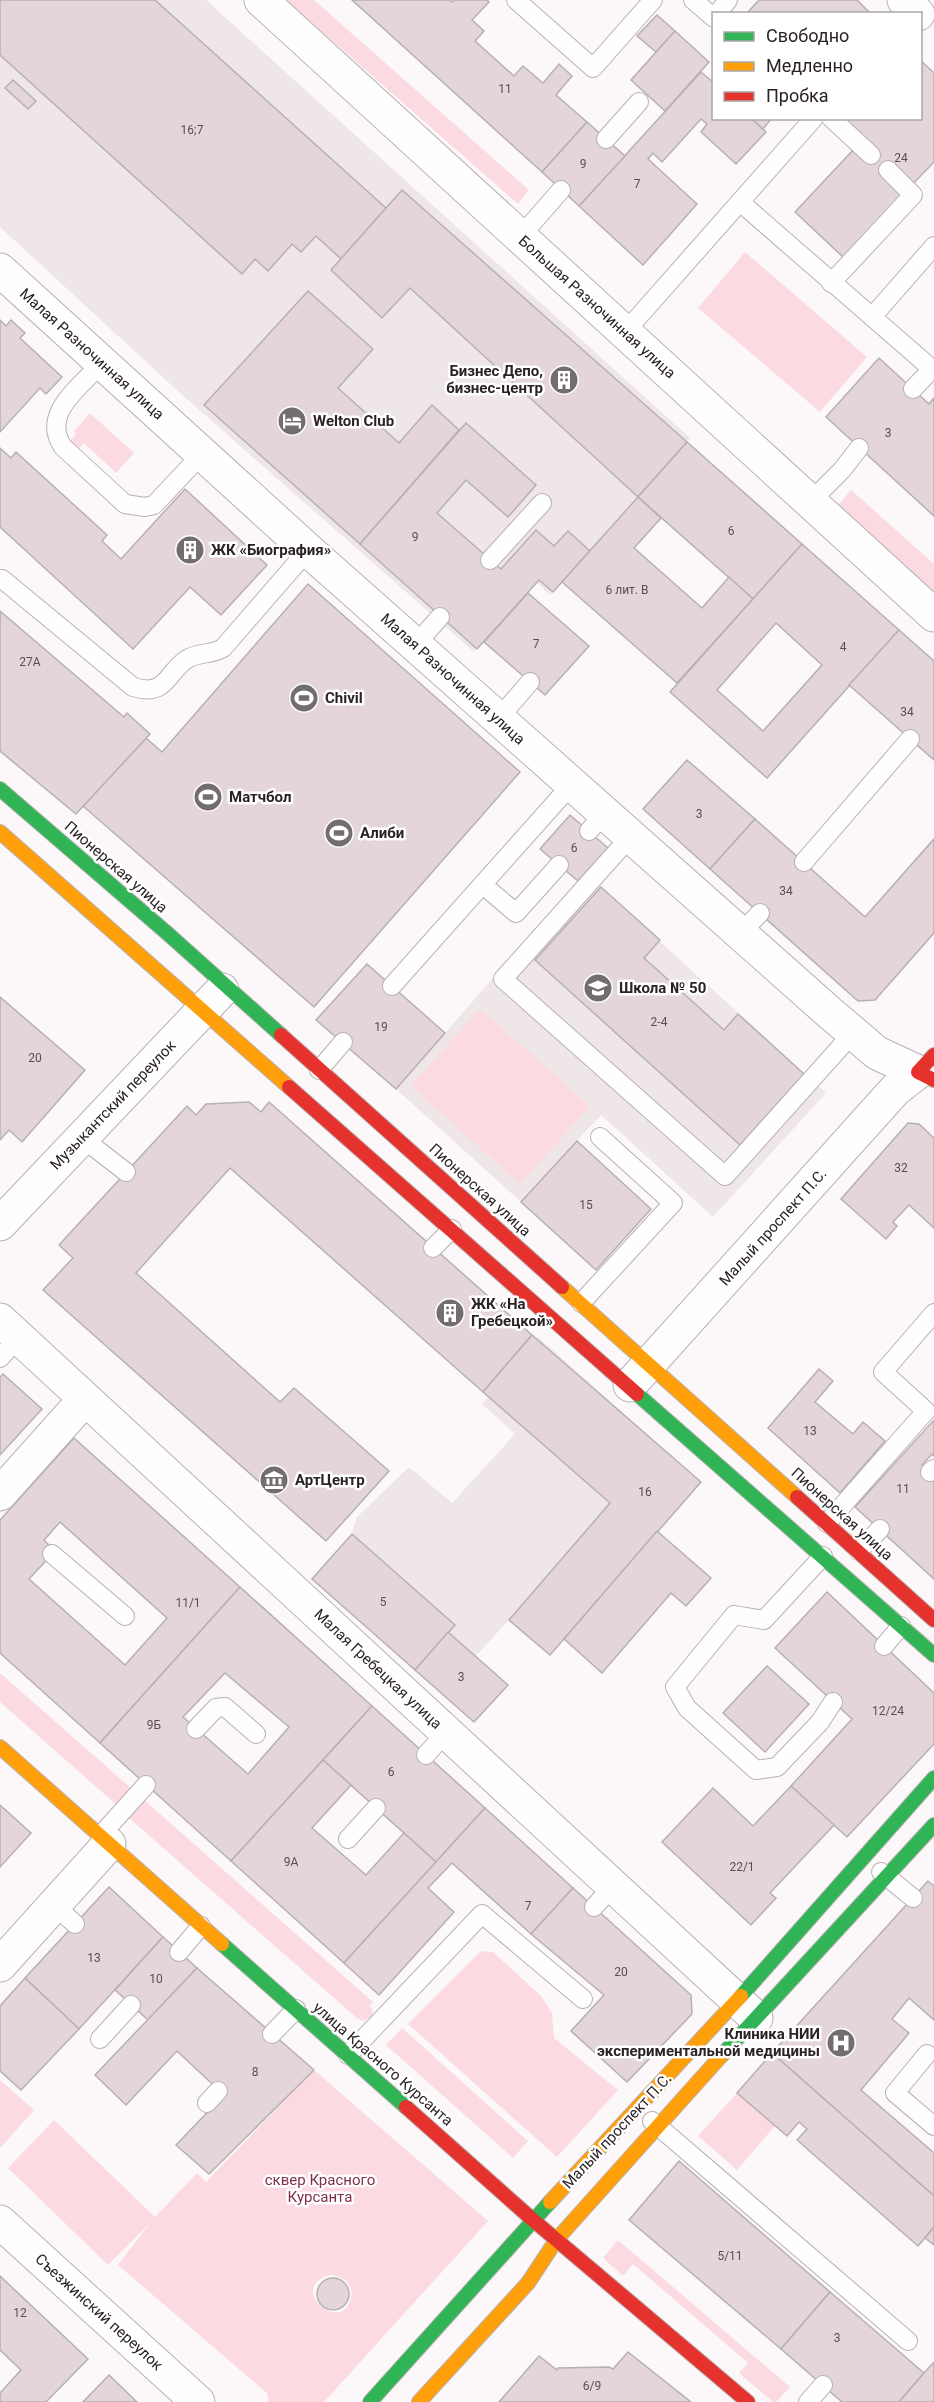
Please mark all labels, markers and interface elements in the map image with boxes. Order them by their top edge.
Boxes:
legend [712,12,922,120]
text: Свободно [766,25,849,46]
text: Медленно [766,55,853,76]
house number: 11 [498,82,512,96]
text: Пробка [766,85,829,106]
house number: 16;7 [181,123,204,137]
house number: 24 [894,151,908,165]
house number: 9 [580,157,586,171]
house number: 7 [634,177,641,191]
street label: Большая Разночинная улица [515,232,679,382]
street label: Малая Разночинная улица [16,284,168,424]
place label: Бизнес Депо, бизнес-центр [446,362,543,397]
building icon: Бизнес Депо, бизнес-центр [548,364,580,396]
hotel icon: Welton Club [276,405,308,437]
place label: Welton Club [313,412,394,430]
house number: 3 [885,426,891,440]
house number: 6 [728,524,735,538]
house number: 9 [412,530,418,544]
building icon: ЖК «Биография» [174,534,206,566]
place label: ЖК «Биография» [211,541,331,559]
house number: 6 лит. B [606,583,648,597]
street label: Малая Разночинная улица [377,609,529,749]
house number: 7 [533,637,540,651]
house number: 4 [840,640,847,654]
house number: 27А [19,655,41,669]
sports icon: Chivil [288,682,320,714]
place label: Chivil [325,689,363,707]
house number: 34 [900,705,914,719]
sports icon: Матчбол [192,781,224,813]
place label: Матчбол [229,788,291,806]
house number: 3 [696,807,702,821]
street label: Пионерская улица [61,817,171,917]
sports icon: Алиби [323,817,355,849]
place label: Алиби [360,824,404,842]
house number: 6 [571,841,578,855]
house number: 34 [779,884,793,898]
school or university icon: Школа № 50 [582,972,614,1004]
place label: Школа № 50 [619,979,706,997]
house number: 2-4 [651,1015,668,1029]
house number: 19 [374,1020,388,1034]
street label: Музыкантский переулок [46,1037,180,1173]
house number: 20 [28,1051,42,1065]
street label: Пионерская улица [426,1140,534,1240]
house number: 32 [894,1161,908,1175]
street label: Малый проспект П.С. [716,1165,830,1289]
house number: 15 [579,1198,593,1212]
place label: ЖК «На Гребецкой» [471,1295,553,1330]
building icon: ЖК «На Гребецкой» [434,1297,466,1329]
house number: 13 [803,1424,817,1438]
museum icon: АртЦентр [258,1464,290,1496]
street label: Пионерская улица [788,1464,896,1564]
place label: АртЦентр [295,1471,365,1489]
house number: 11 [896,1482,910,1496]
house number: 16 [638,1485,652,1499]
house number: 5 [380,1595,387,1609]
house number: 11/1 [175,1596,201,1610]
street label: Малая Гребецкая улица [310,1605,446,1733]
house number: 3 [458,1670,464,1684]
house number: 12/24 [872,1704,904,1718]
house number: 9Б [147,1718,162,1732]
house number: 6 [388,1765,395,1779]
house number: 9А [284,1855,298,1869]
house number: 22/1 [729,1860,755,1874]
house number: 7 [525,1899,532,1913]
house number: 13 [87,1951,101,1965]
house number: 20 [614,1965,628,1979]
house number: 10 [149,1972,163,1986]
street label: улица Красного Курсанта [309,1998,457,2130]
place label: Клиника НИИ экспериментальной медицины [597,2025,820,2060]
hospital icon: Клиника НИИ экспериментальной медицины [825,2027,857,2059]
house number: 8 [252,2065,259,2079]
street label: Малый проспект П.С. [559,2069,675,2193]
park label: сквер Красного Курсанта [265,2171,375,2206]
house number: 5/11 [717,2249,743,2263]
street label: Съезжинский переулок [31,2250,167,2374]
house number: 12 [13,2306,27,2320]
house number: 3 [834,2331,840,2345]
house number: 6/9 [583,2379,601,2393]

